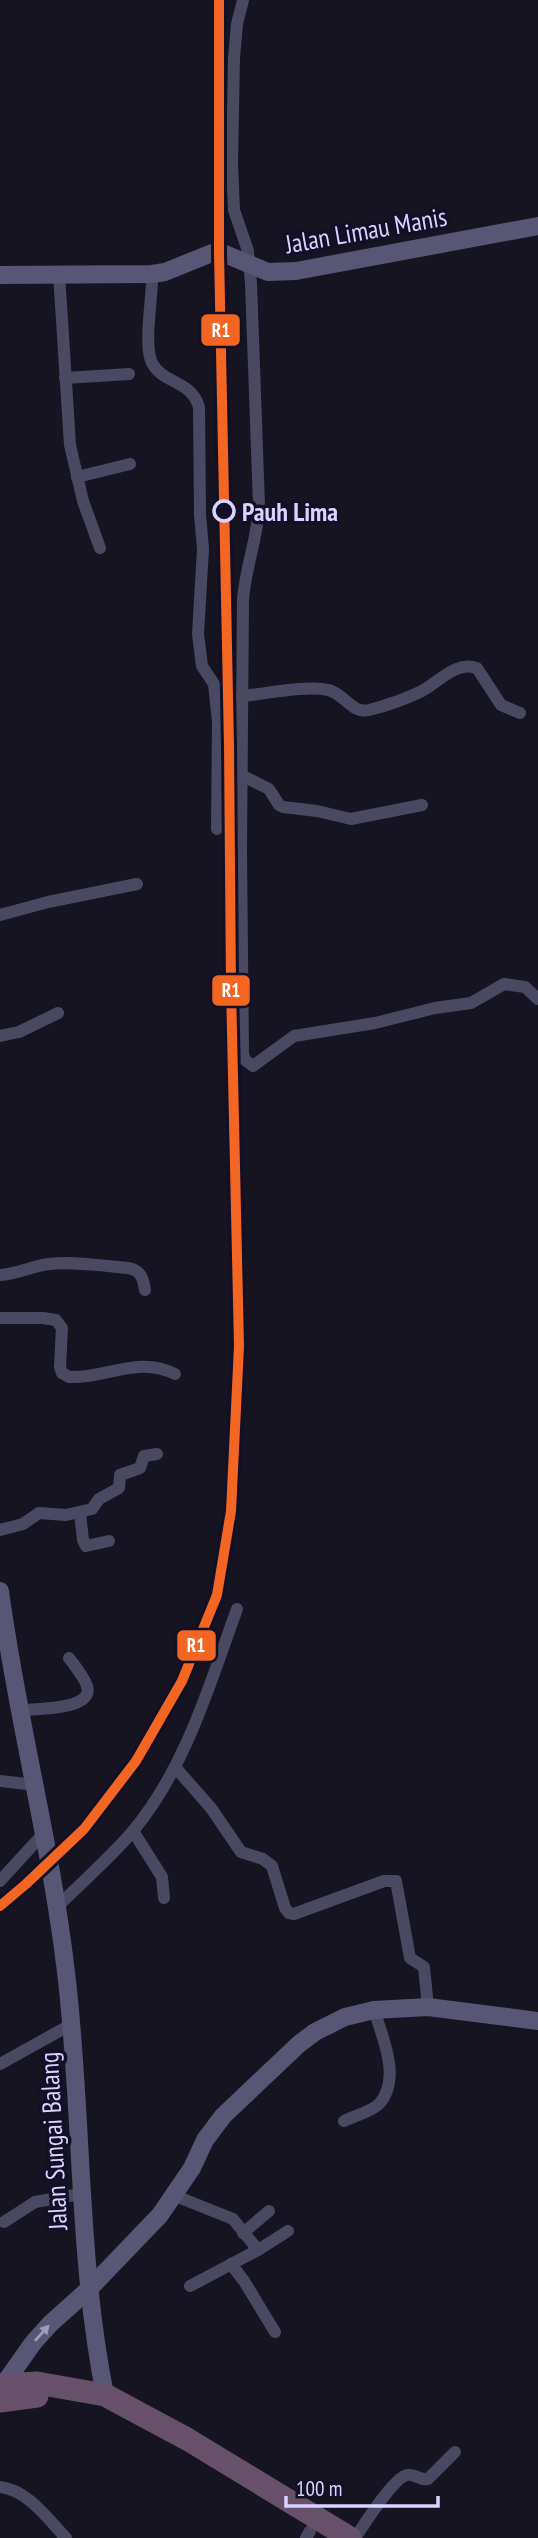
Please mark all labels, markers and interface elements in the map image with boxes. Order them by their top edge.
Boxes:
street label: Jalan Limau Manis [282,200,449,261]
line badge: R1 [200,313,241,347]
text: R1 [212,318,230,342]
place label: Pauh Lima [242,495,338,528]
marker: Pauh Lima [213,500,235,522]
line badge: R1 [211,974,251,1007]
text: R1 [222,978,240,1002]
line badge: R1 [176,1629,217,1662]
text: R1 [187,1633,205,1657]
street label: Jalan Sungai Balang [32,2051,74,2232]
one-way arrow [34,2325,50,2342]
scale bar [286,2464,438,2508]
text: 100 m [296,2475,342,2502]

